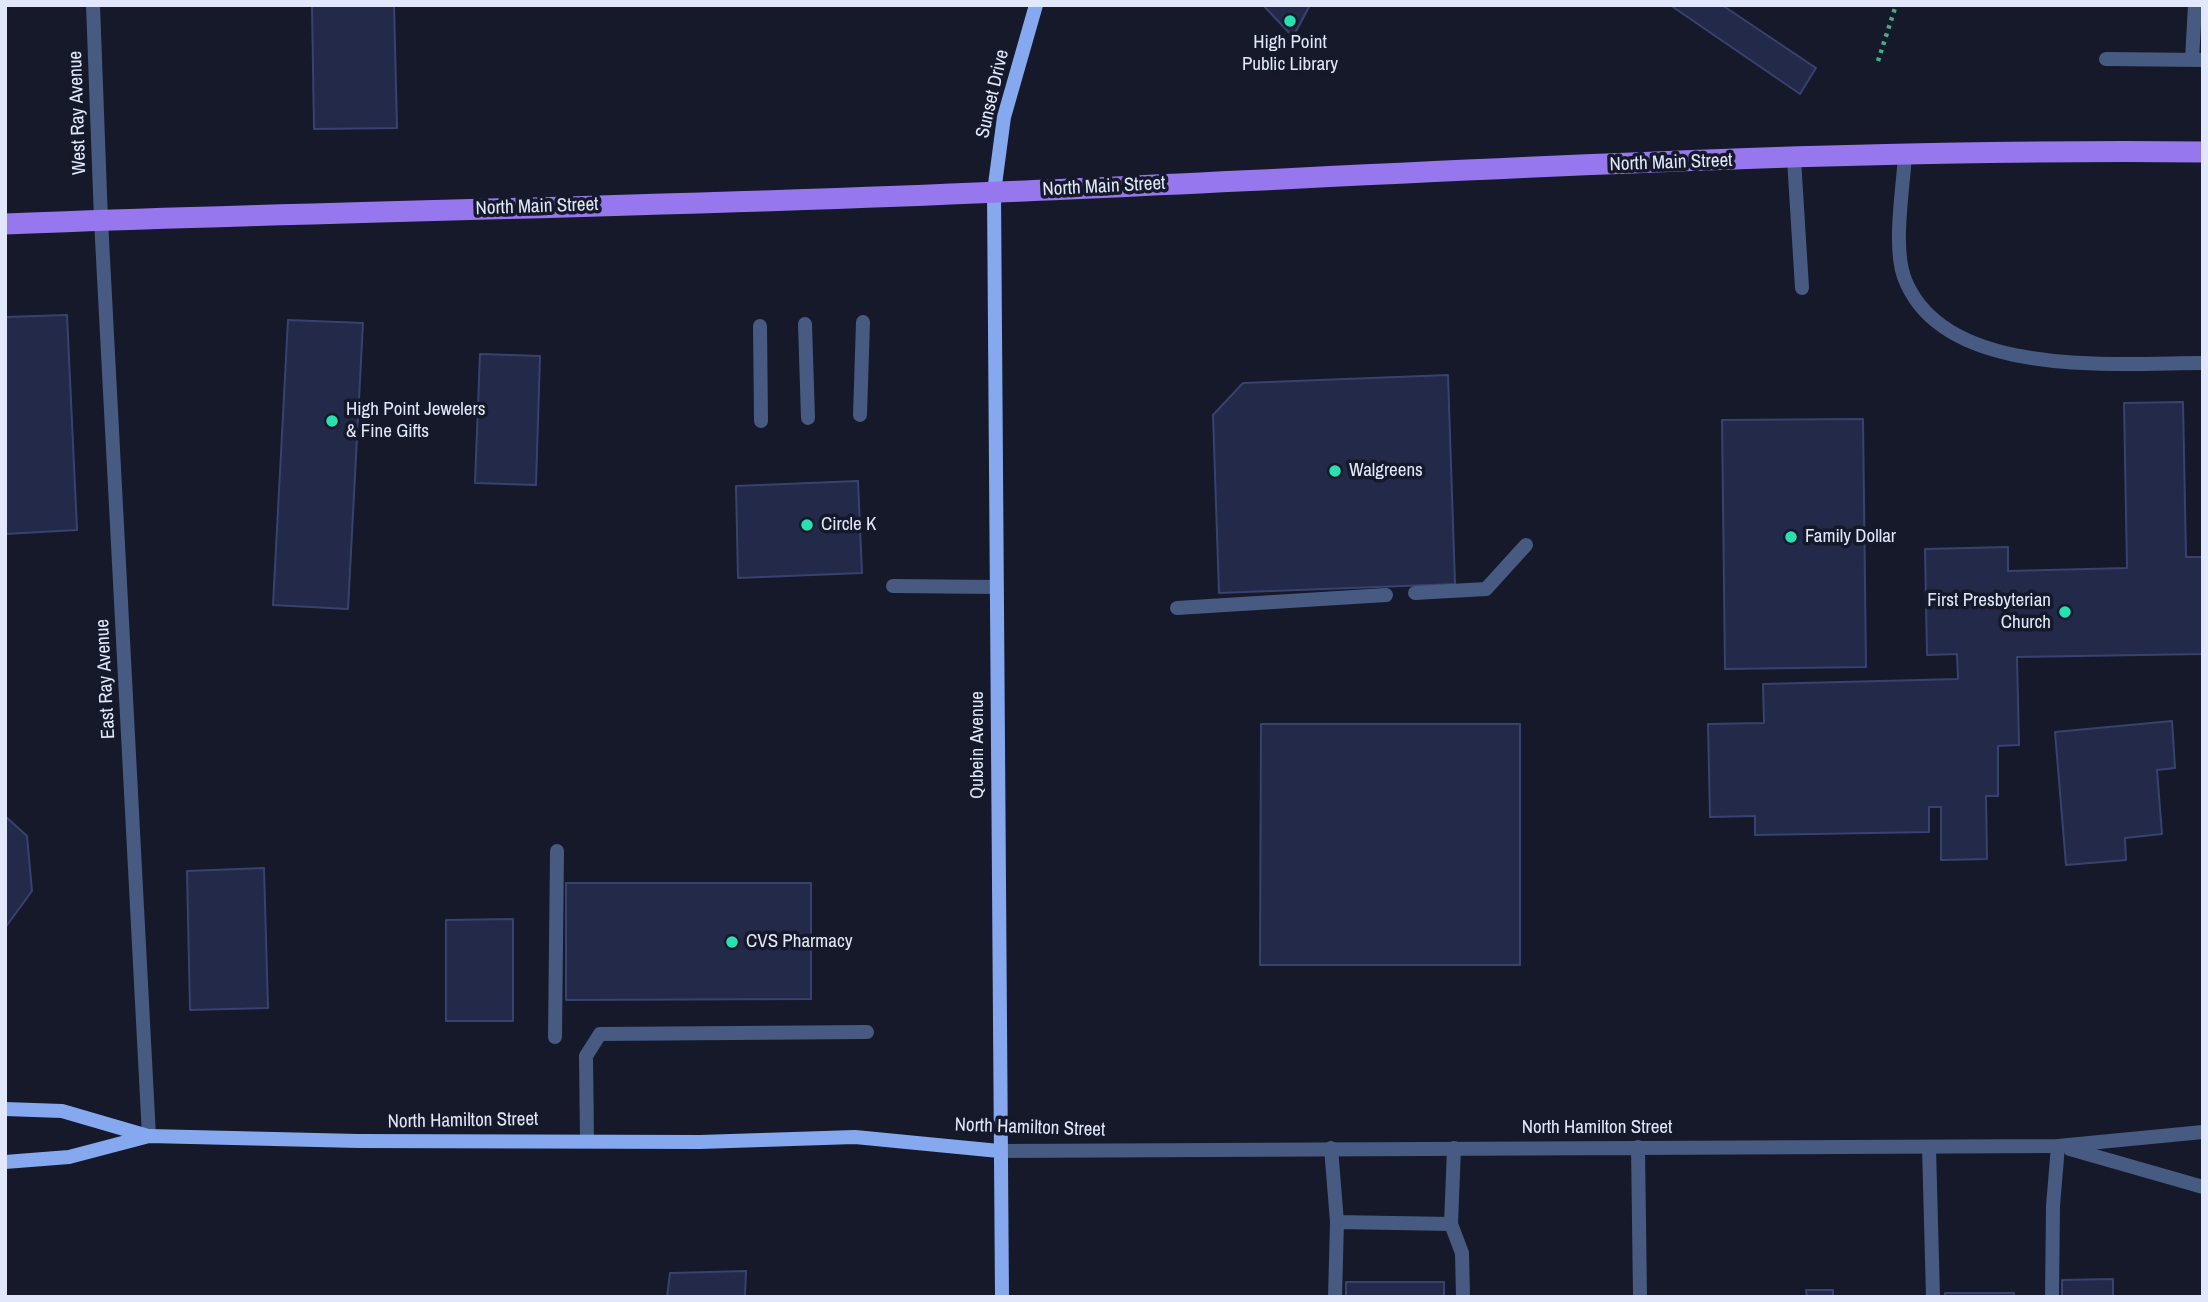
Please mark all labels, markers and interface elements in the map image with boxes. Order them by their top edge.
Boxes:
marker: High Point Public Library [1282,13,1298,29]
place label: High Point Public Library [1242,32,1338,76]
street label: Sunset Drive [972,48,1014,140]
street label: West Ray Avenue [64,51,92,175]
street label: North Main Street [1609,149,1733,177]
street label: North Main Street [1042,172,1166,202]
street label: North Main Street [475,193,599,221]
place label: High Point Jewelers & Fine Gifts [346,399,485,443]
marker: High Point Jewelers & Fine Gifts [324,413,340,429]
place label: Walgreens [1349,460,1423,482]
marker: Walgreens [1327,463,1343,479]
place label: Circle K [821,514,876,536]
marker: Circle K [799,517,815,533]
place label: Family Dollar [1805,526,1896,548]
marker: Family Dollar [1783,529,1799,545]
place label: First Presbyterian Church [1927,590,2051,634]
marker: First Presbyterian Church [2057,604,2073,620]
street label: East Ray Avenue [91,618,121,740]
street label: Qubein Avenue [967,691,989,799]
place label: CVS Pharmacy [746,931,852,953]
marker: CVS Pharmacy [724,934,740,950]
street label: North Hamilton Street [387,1108,539,1134]
street label: North Hamilton Street [954,1114,1106,1142]
street label: North Hamilton Street [1522,1117,1672,1139]

